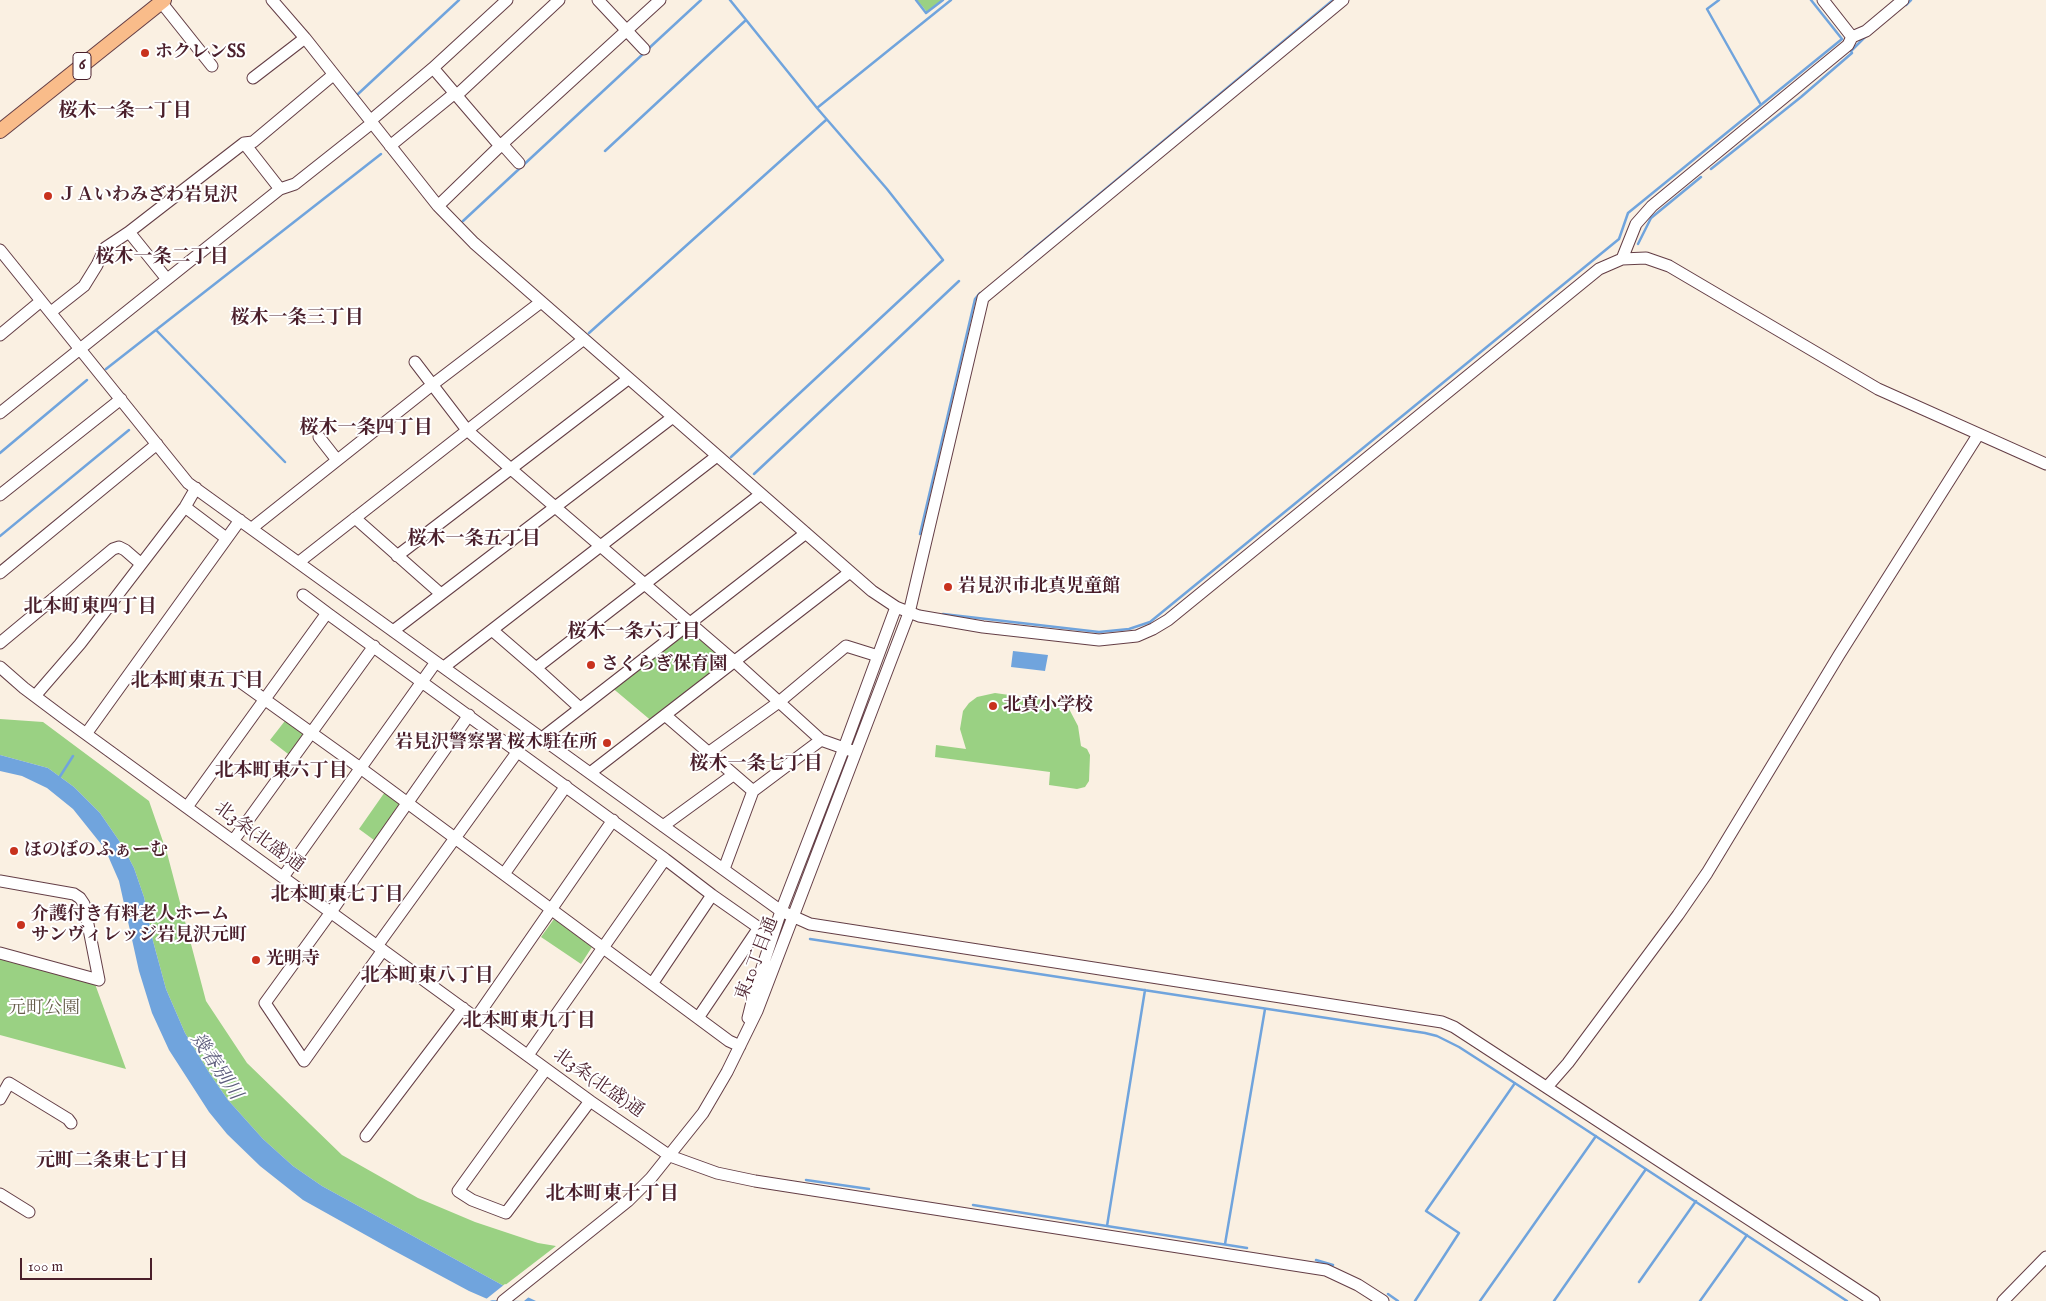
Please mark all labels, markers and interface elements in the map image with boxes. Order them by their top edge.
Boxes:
place label: ホクレンSS [155,42,245,64]
marker: ホクレンSS [139,47,151,59]
road number: 6 [73,52,91,80]
district label: 桜木一条一丁目 [59,101,191,123]
place label: ＪＡいわみざわ岩見沢 [58,185,238,207]
marker: ＪＡいわみざわ岩見沢 [42,190,54,202]
district label: 桜木一条二丁目 [96,247,228,269]
district label: 桜木一条三丁目 [231,308,363,330]
district label: 桜木一条四丁目 [300,418,432,440]
district label: 桜木一条五丁目 [408,529,540,551]
place label: 岩見沢市北真児童館 [958,576,1120,598]
marker: 岩見沢市北真児童館 [942,581,954,593]
district label: 北本町東四丁目 [24,597,156,619]
district label: 桜木一条六丁目 [568,622,700,644]
place label: さくらぎ保育園 [601,654,727,676]
marker: さくらぎ保育園 [585,659,597,671]
district label: 北本町東五丁目 [131,671,263,693]
place label: 北真小学校 [1003,695,1093,717]
marker: 北真小学校 [987,700,999,712]
place label: 岩見沢警察署 桜木駐在所 [395,732,597,754]
marker: 岩見沢警察署 桜木駐在所 [601,737,613,749]
district label: 桜木一条七丁目 [690,754,822,776]
district label: 北本町東六丁目 [215,761,347,783]
street label: 北3条(北盛)通 [210,798,308,878]
place label: ほのぼのふぁーむ [24,840,168,862]
marker: ほのぼのふぁーむ [8,845,20,857]
district label: 北本町東七丁目 [271,885,403,907]
place label: 介護付き有料老人ホーム サンヴィレッジ岩見沢元町 [31,904,247,946]
street label: 東10丁目通 [732,914,784,1004]
marker: 介護付き有料老人ホーム サンヴィレッジ岩見沢元町 [15,919,27,931]
place label: 光明寺 [266,949,320,971]
marker: 光明寺 [250,954,262,966]
district label: 北本町東八丁目 [361,966,493,988]
park label: 元町公園 [8,998,80,1020]
district label: 北本町東九丁目 [463,1011,595,1033]
water label: 幾春別川 [184,1029,246,1105]
street label: 北3条(北盛)通 [548,1045,648,1123]
district label: 元町二条東七丁目 [36,1151,188,1173]
district label: 北本町東十丁目 [546,1184,678,1206]
scale bar [22,1248,155,1280]
text: 100 m [28,1257,63,1276]

